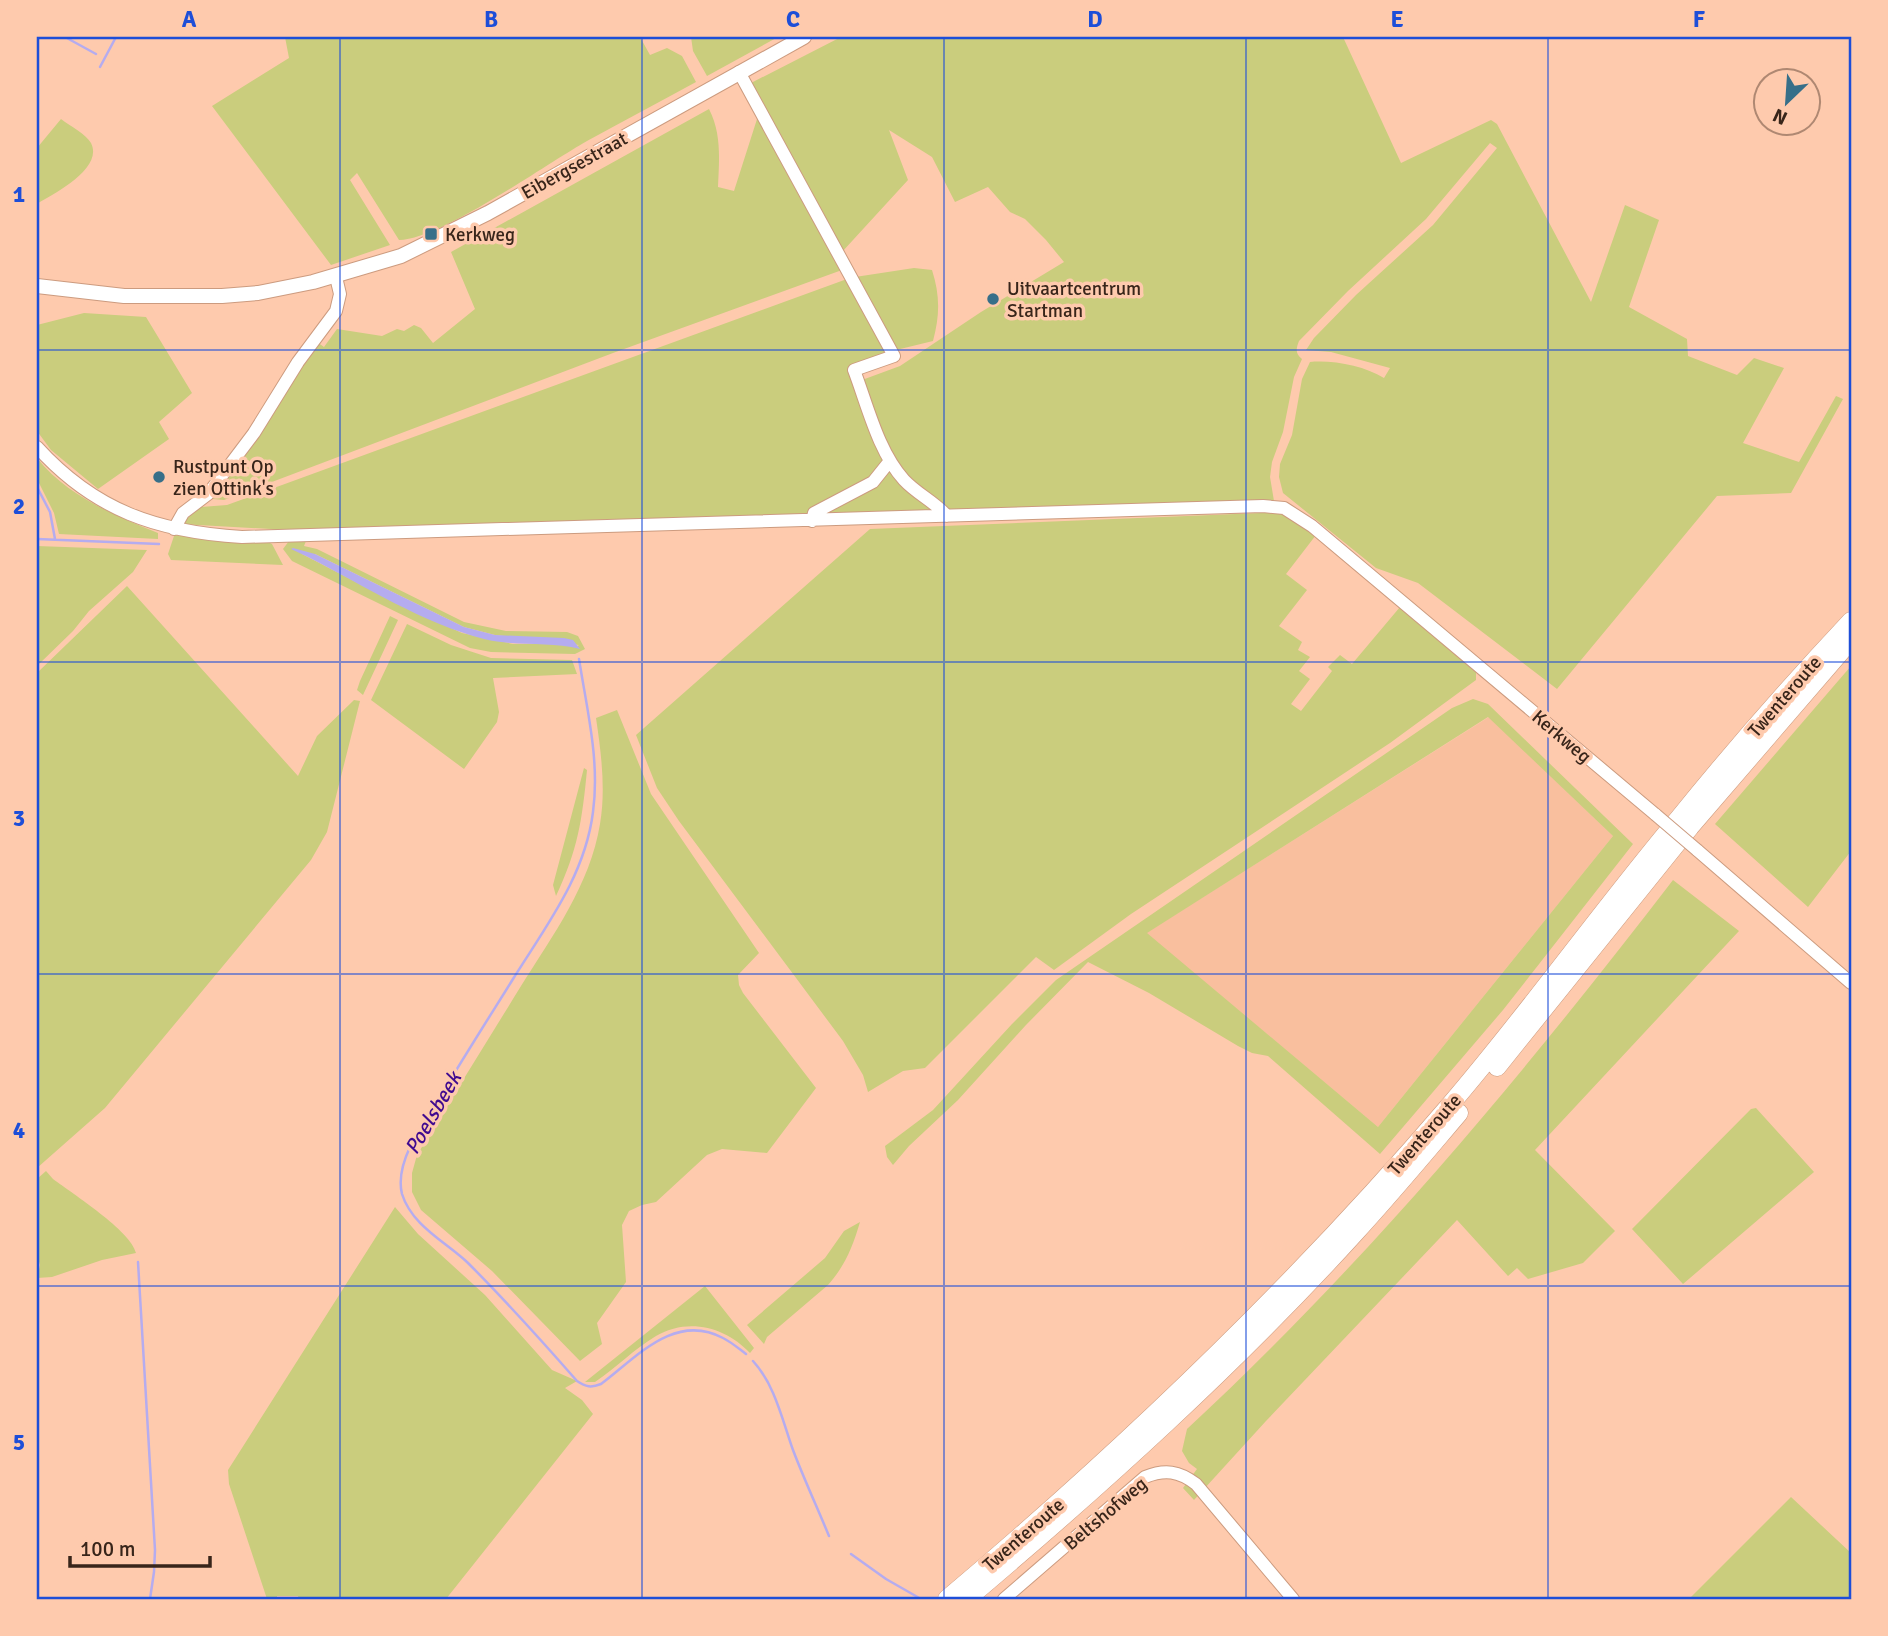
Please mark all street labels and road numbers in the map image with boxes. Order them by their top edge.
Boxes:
street label: Eibergsestraat [517,127,632,205]
street label: Twenteroute [1743,651,1827,742]
street label: Kerkweg [1527,705,1596,768]
street label: Twenteroute [1383,1089,1467,1180]
street label: Beltshofweg [1059,1472,1152,1556]
street label: Twenteroute [978,1493,1069,1577]

